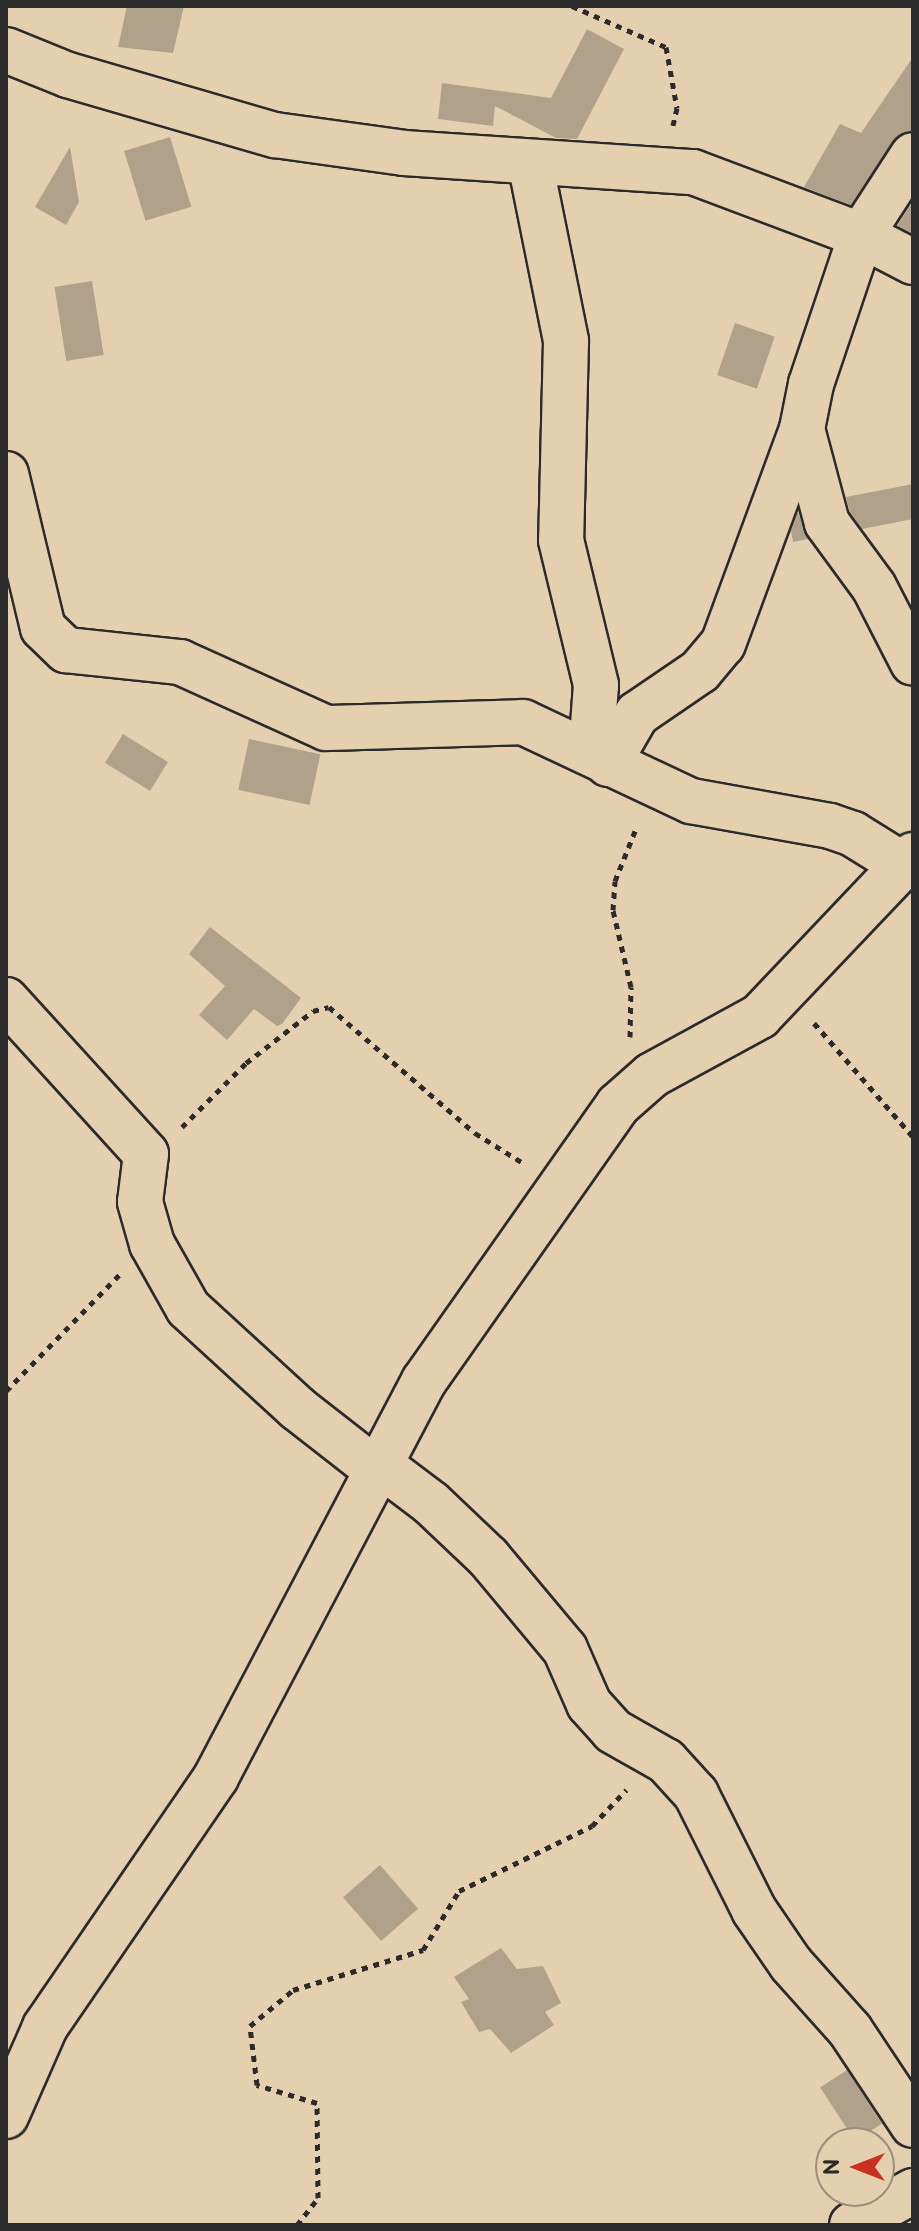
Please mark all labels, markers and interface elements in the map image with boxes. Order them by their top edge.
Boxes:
north arrow [815,2127,895,2207]
text: N [819,2159,846,2175]

